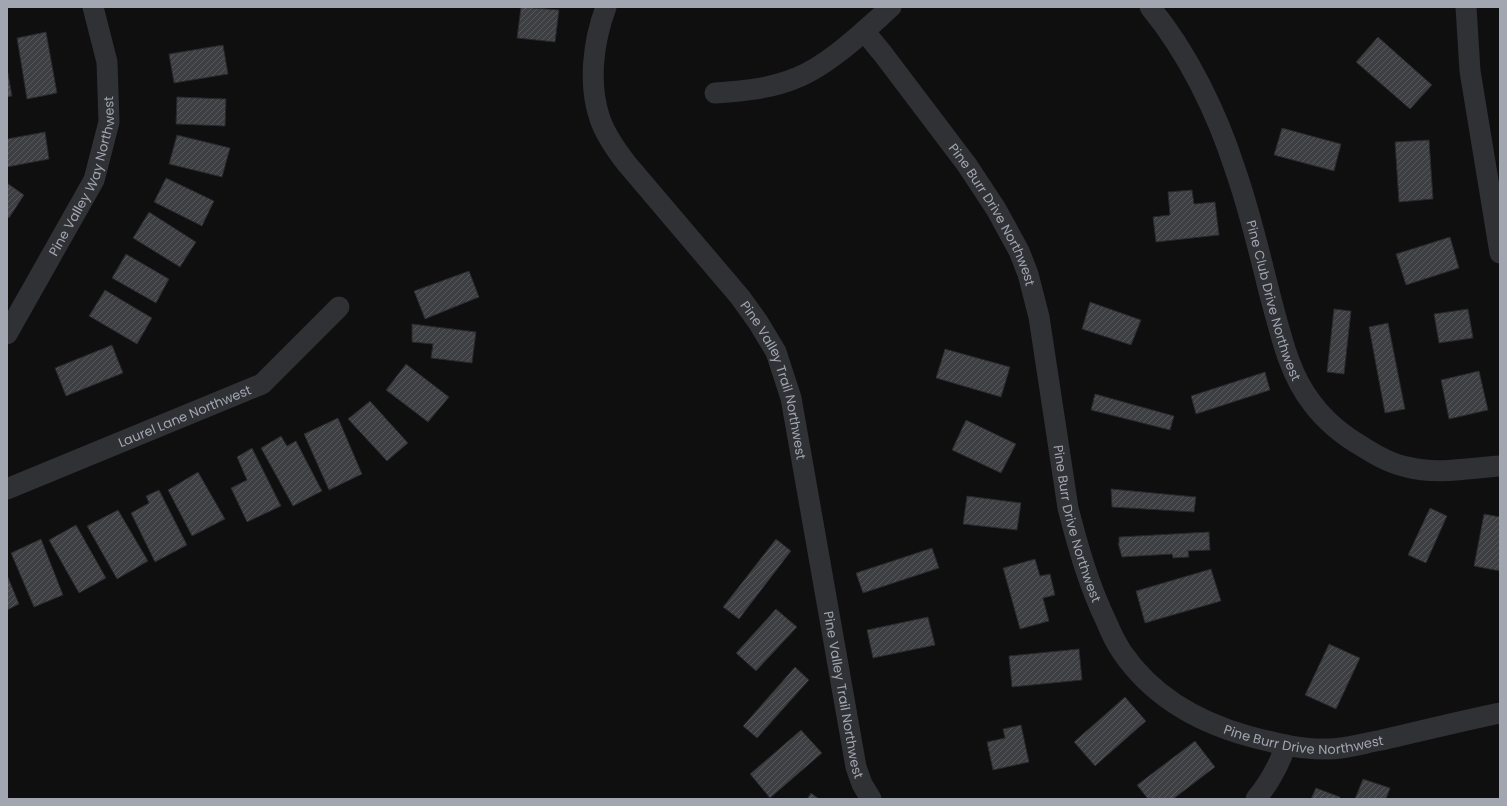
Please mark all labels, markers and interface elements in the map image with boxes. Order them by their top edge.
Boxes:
street label: Pine Valley Way Northwest [44,95,119,259]
street label: Pine Burr Drive Northwest [944,139,1040,288]
street label: Pine Club Drive Northwest [1242,218,1306,384]
street label: Pine Valley Trail Northwest [736,297,811,461]
street label: Laurel Lane Northwest [115,380,254,452]
street label: Pine Burr Drive Northwest [1049,443,1106,605]
street label: Pine Valley Trail Northwest [819,610,869,781]
street label: Pine Burr Drive Northwest [1221,719,1385,759]

